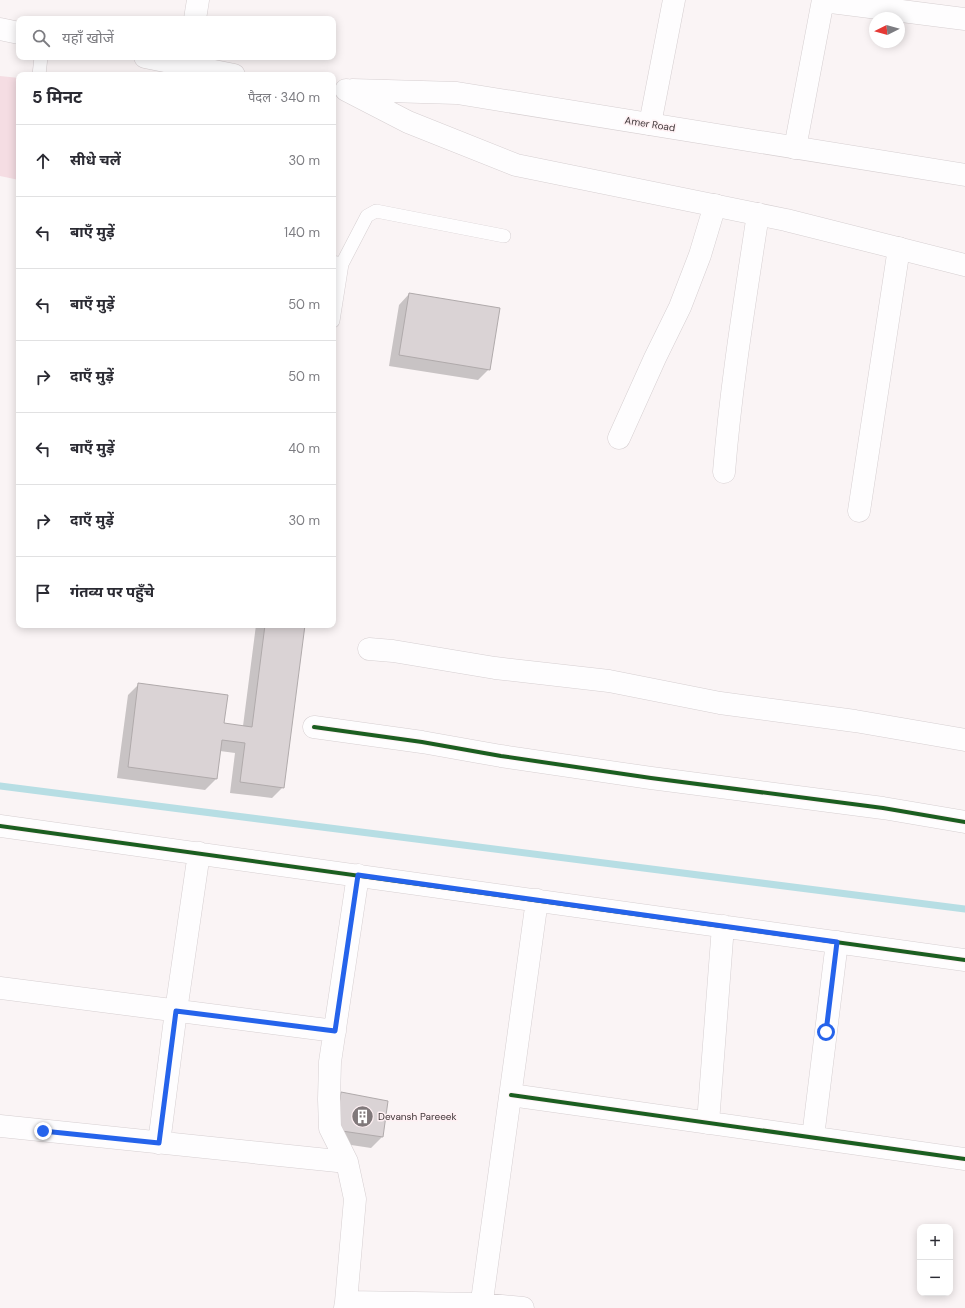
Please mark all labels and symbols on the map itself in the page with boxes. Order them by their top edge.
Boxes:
north arrow [869,12,905,48]
street label: Amer Road [624,114,676,134]
route start [817,1023,835,1041]
building icon: Devansh Pareeek [349,1103,375,1129]
place label: Devansh Pareeek [378,1110,457,1123]
route end [34,1122,52,1140]

